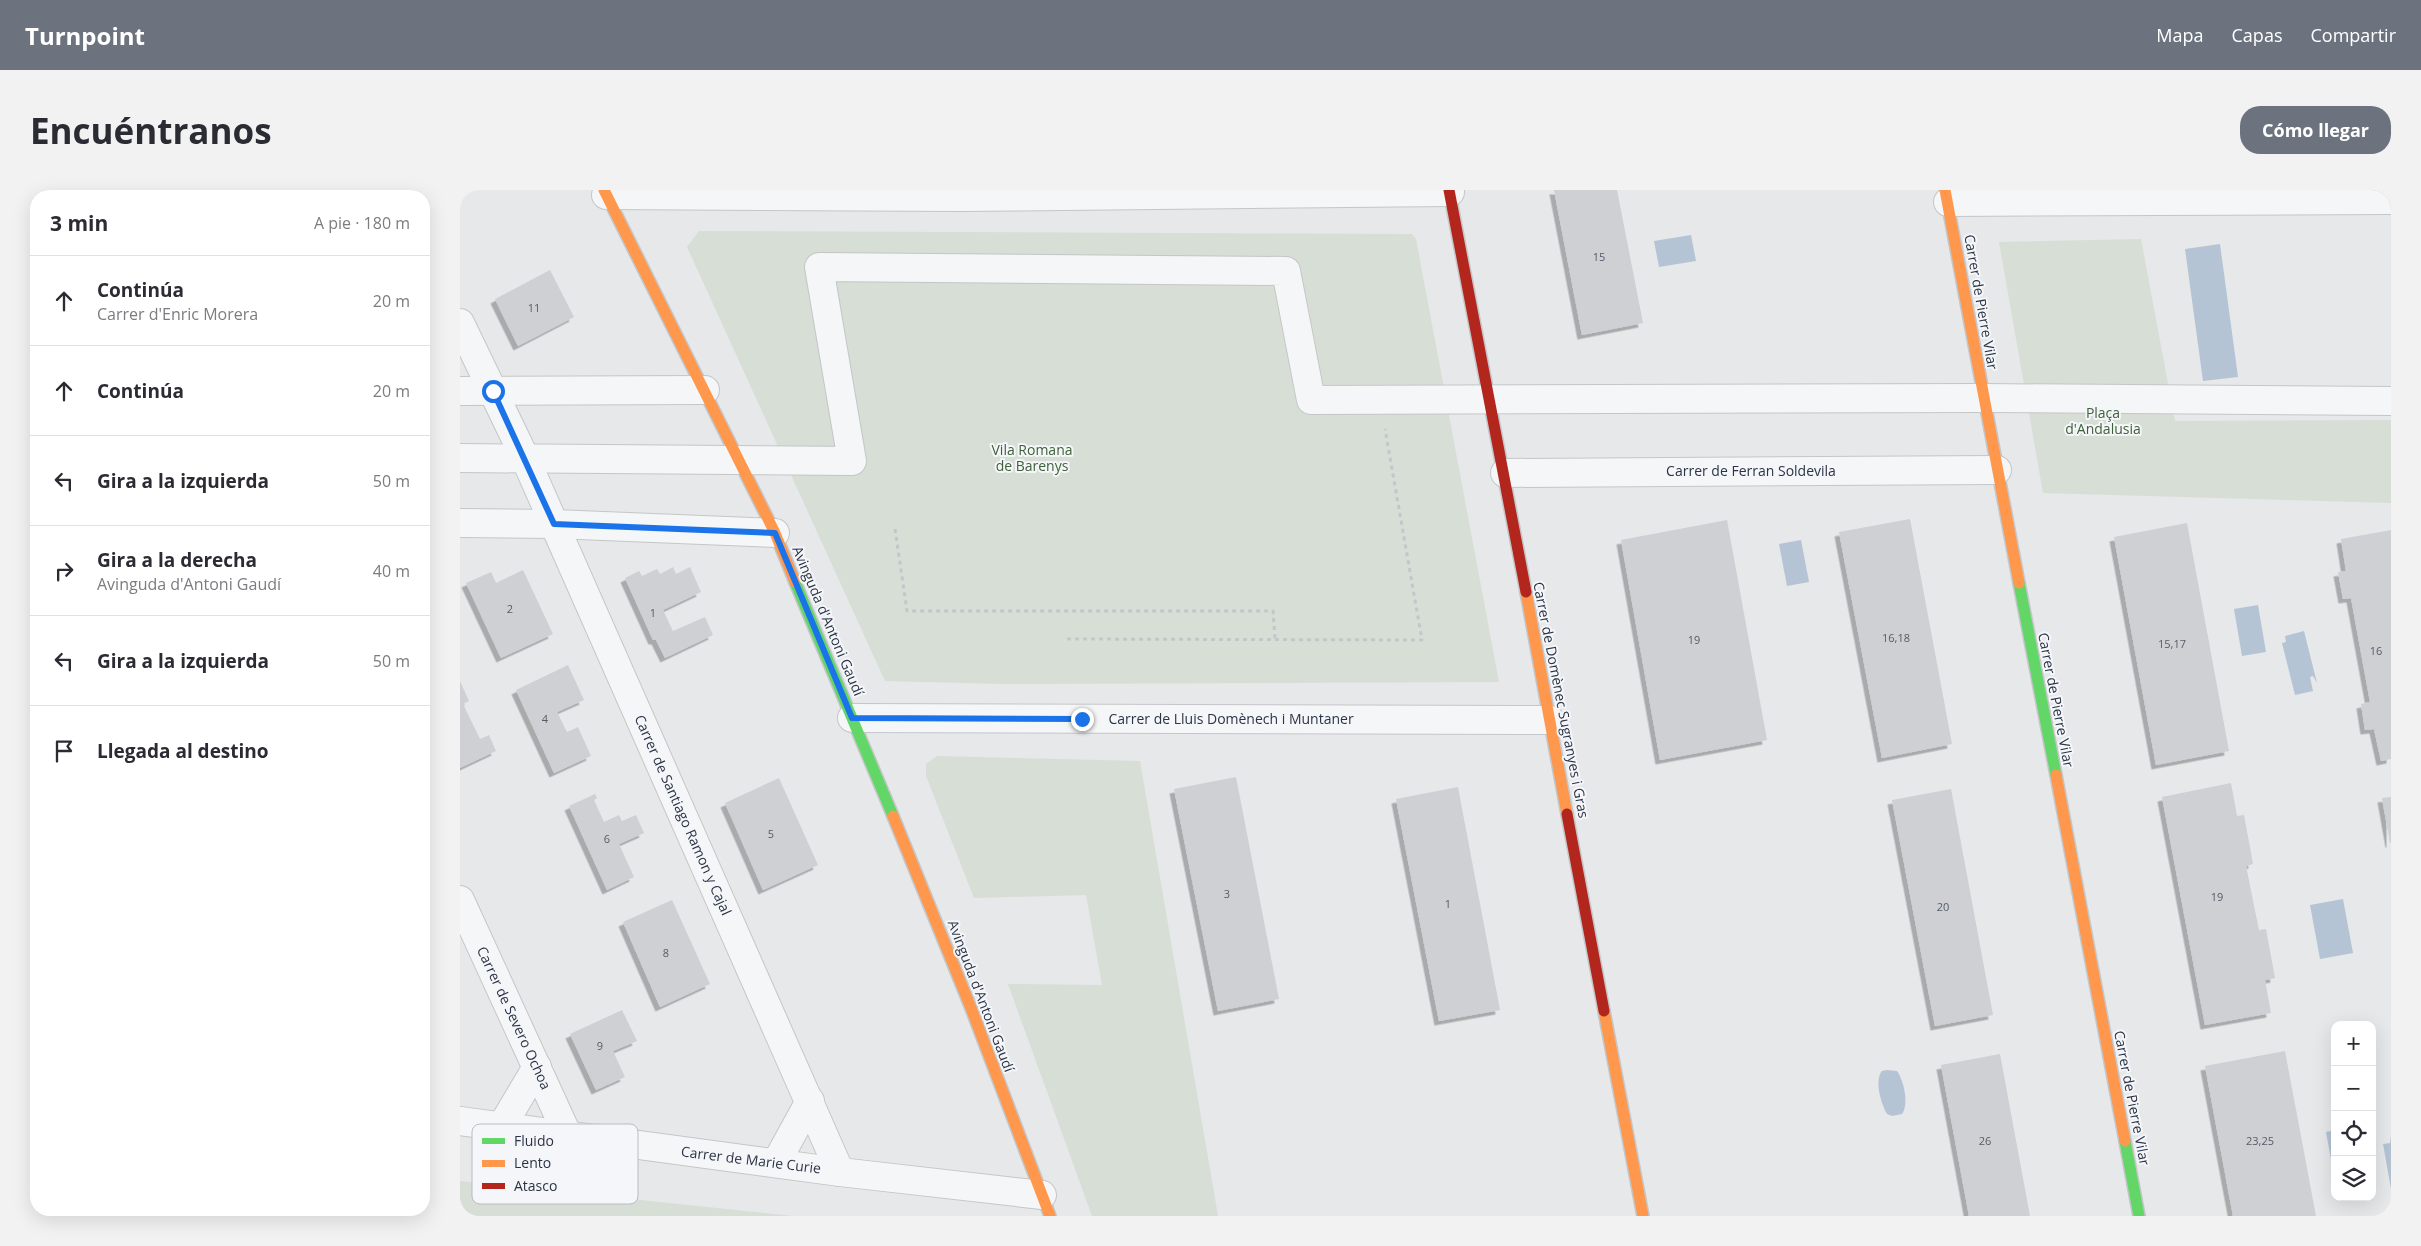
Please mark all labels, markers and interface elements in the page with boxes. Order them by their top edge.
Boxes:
text: Turnpoint [25,19,145,52]
text: Mapa [2156,23,2204,47]
text: Capas [2232,23,2282,47]
text: Compartir [2310,23,2396,47]
button: Cómo llegar [2240,106,2391,154]
text: Encuéntranos [30,107,272,154]
text: 3 min [50,209,108,237]
text: A pie · 180 m [314,212,410,234]
street label: Carrer de Pierre Vilar [1960,233,2003,371]
house number: 15 [1593,249,1605,264]
text: Continúa [97,277,184,303]
icon: ahead [50,287,78,315]
text: 20 m [373,290,410,312]
house number: 11 [528,300,540,315]
text: Carrer d'Enric Morera [97,303,258,325]
icon: ahead [50,377,78,405]
text: Continúa [97,378,184,404]
text: 20 m [373,380,410,402]
route start [482,380,505,403]
park label: Plaça d'Andalusia [2065,403,2141,438]
park label: Vila Romana de Barenys [992,440,1073,475]
street label: Carrer de Ferran Soldevila [1666,461,1836,480]
icon: left [50,467,78,495]
text: Gira a la izquierda [97,468,269,494]
text: 50 m [373,470,410,492]
street label: Avinguda d'Antoni Gaudí [788,543,869,699]
text: Gira a la derecha [97,547,257,573]
icon: right [50,557,78,585]
text: 40 m [373,560,410,582]
text: Avinguda d'Antoni Gaudí [97,573,281,595]
street label: Carrer de Domènec Sugranyes i Gras [1529,580,1594,820]
house number: 2 [507,601,513,616]
house number: 1 [650,605,656,620]
house number: 16,18 [1882,630,1910,645]
street label: Carrer de Pierre Vilar [2034,631,2079,769]
house number: 19 [1688,632,1700,647]
house number: 15,17 [2158,636,2186,651]
house number: 16 [2370,643,2382,658]
icon: left [50,647,78,675]
text: Gira a la izquierda [97,648,269,674]
text: 50 m [373,650,410,672]
route end [1071,708,1094,731]
street label: Carrer de Lluis Domènech i Muntaner [1108,709,1354,728]
house number: 4 [542,711,549,726]
street label: Carrer de Santiago Ramon y Cajal [631,712,736,918]
icon: arrive [50,737,78,765]
text: Llegada al destino [97,738,269,764]
house number: 5 [768,826,774,841]
house number: 6 [604,831,610,846]
house number: 3 [1224,886,1230,901]
house number: 19 [2211,889,2223,904]
house number: 1 [1445,896,1451,911]
house number: 20 [1937,899,1949,914]
street label: Avinguda d'Antoni Gaudí [944,917,1019,1075]
street label: Carrer de Severo Ochoa [473,943,556,1092]
house number: 8 [663,945,669,960]
map controls [2331,1021,2376,1201]
button: + [2331,1021,2376,1066]
street label: Carrer de Pierre Vilar [2110,1029,2155,1167]
house number: 9 [597,1038,603,1053]
button: − [2331,1066,2376,1111]
button: locate [2331,1111,2376,1156]
legend [472,1124,638,1204]
text: Fluido [514,1131,554,1150]
house number: 26 [1979,1133,1991,1148]
house number: 23,25 [2246,1133,2274,1148]
street label: Carrer de Marie Curie [680,1141,822,1178]
text: Lento [514,1153,551,1172]
button: layers [2331,1156,2376,1201]
text: Atasco [514,1176,557,1195]

